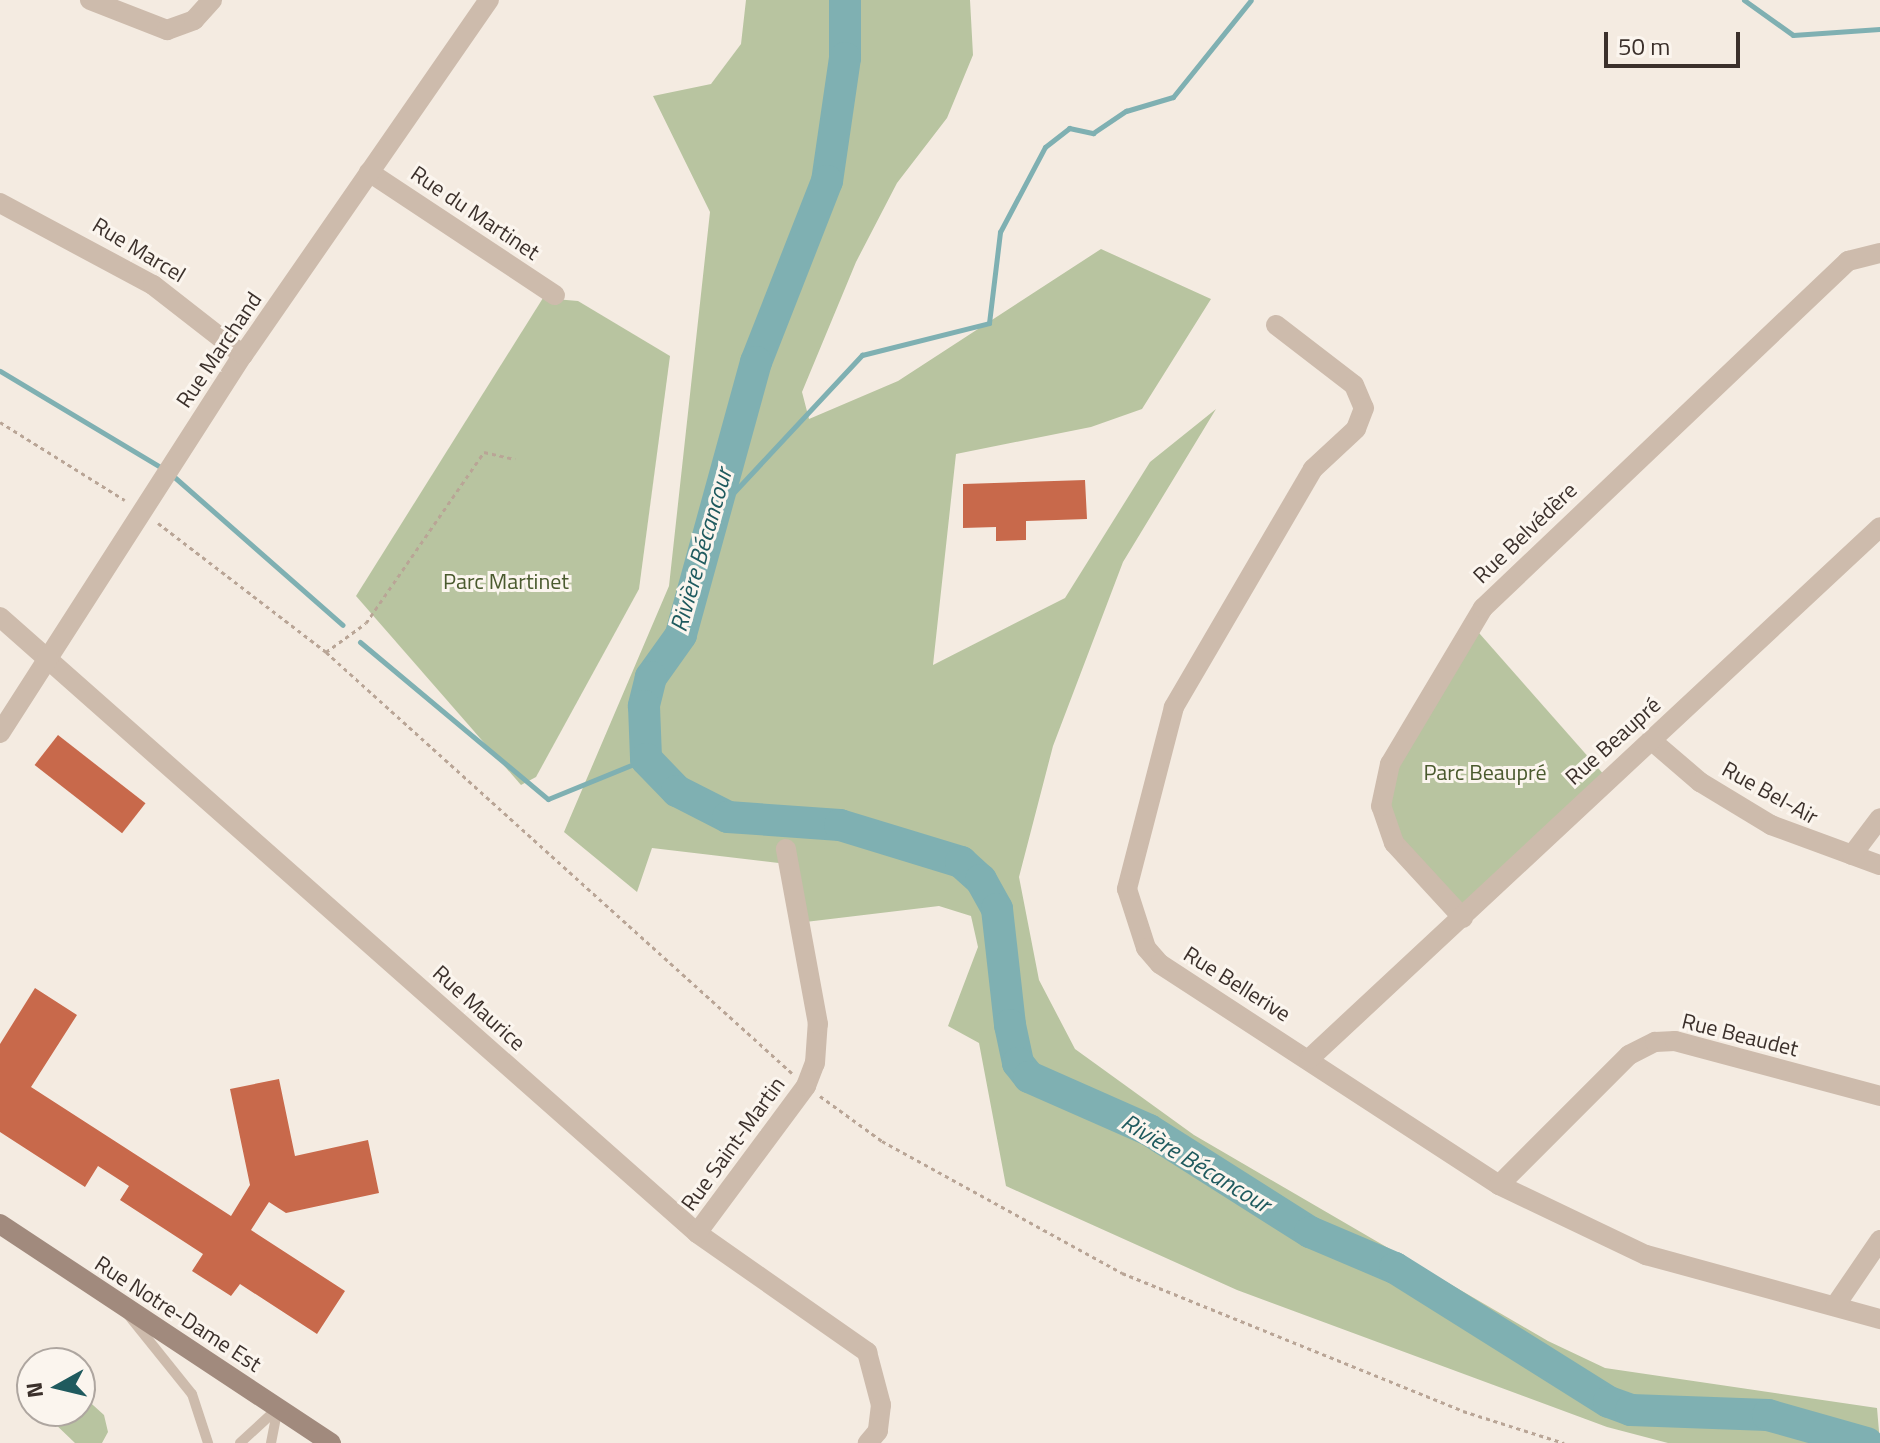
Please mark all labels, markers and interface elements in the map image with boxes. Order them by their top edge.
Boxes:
scale bar [1608,16,1744,66]
text: 50 m [1618,28,1670,64]
street label: Rue du Martinet [406,160,544,266]
street label: Rue Marcel [88,212,190,288]
street label: Rue Marchand [171,287,267,413]
water label: Rivière Bécancour [664,465,738,635]
street label: Rue Belvédère [1468,477,1582,589]
park label: Parc Martinet [443,569,569,595]
street label: Rue Beaupré [1560,692,1666,790]
street label: Rue Bel-Air [1717,756,1823,830]
park label: Parc Beaupré [1423,760,1547,786]
street label: Rue Bellerive [1179,941,1295,1027]
street label: Rue Maurice [427,960,531,1056]
street label: Rue Beaudet [1679,1008,1801,1062]
street label: Rue Saint-Martin [676,1072,790,1216]
water label: Rivière Bécancour [1116,1107,1276,1219]
street label: Rue Notre-Dame Est [90,1250,266,1378]
north arrow [16,1347,96,1427]
text: N [16,1380,52,1400]

